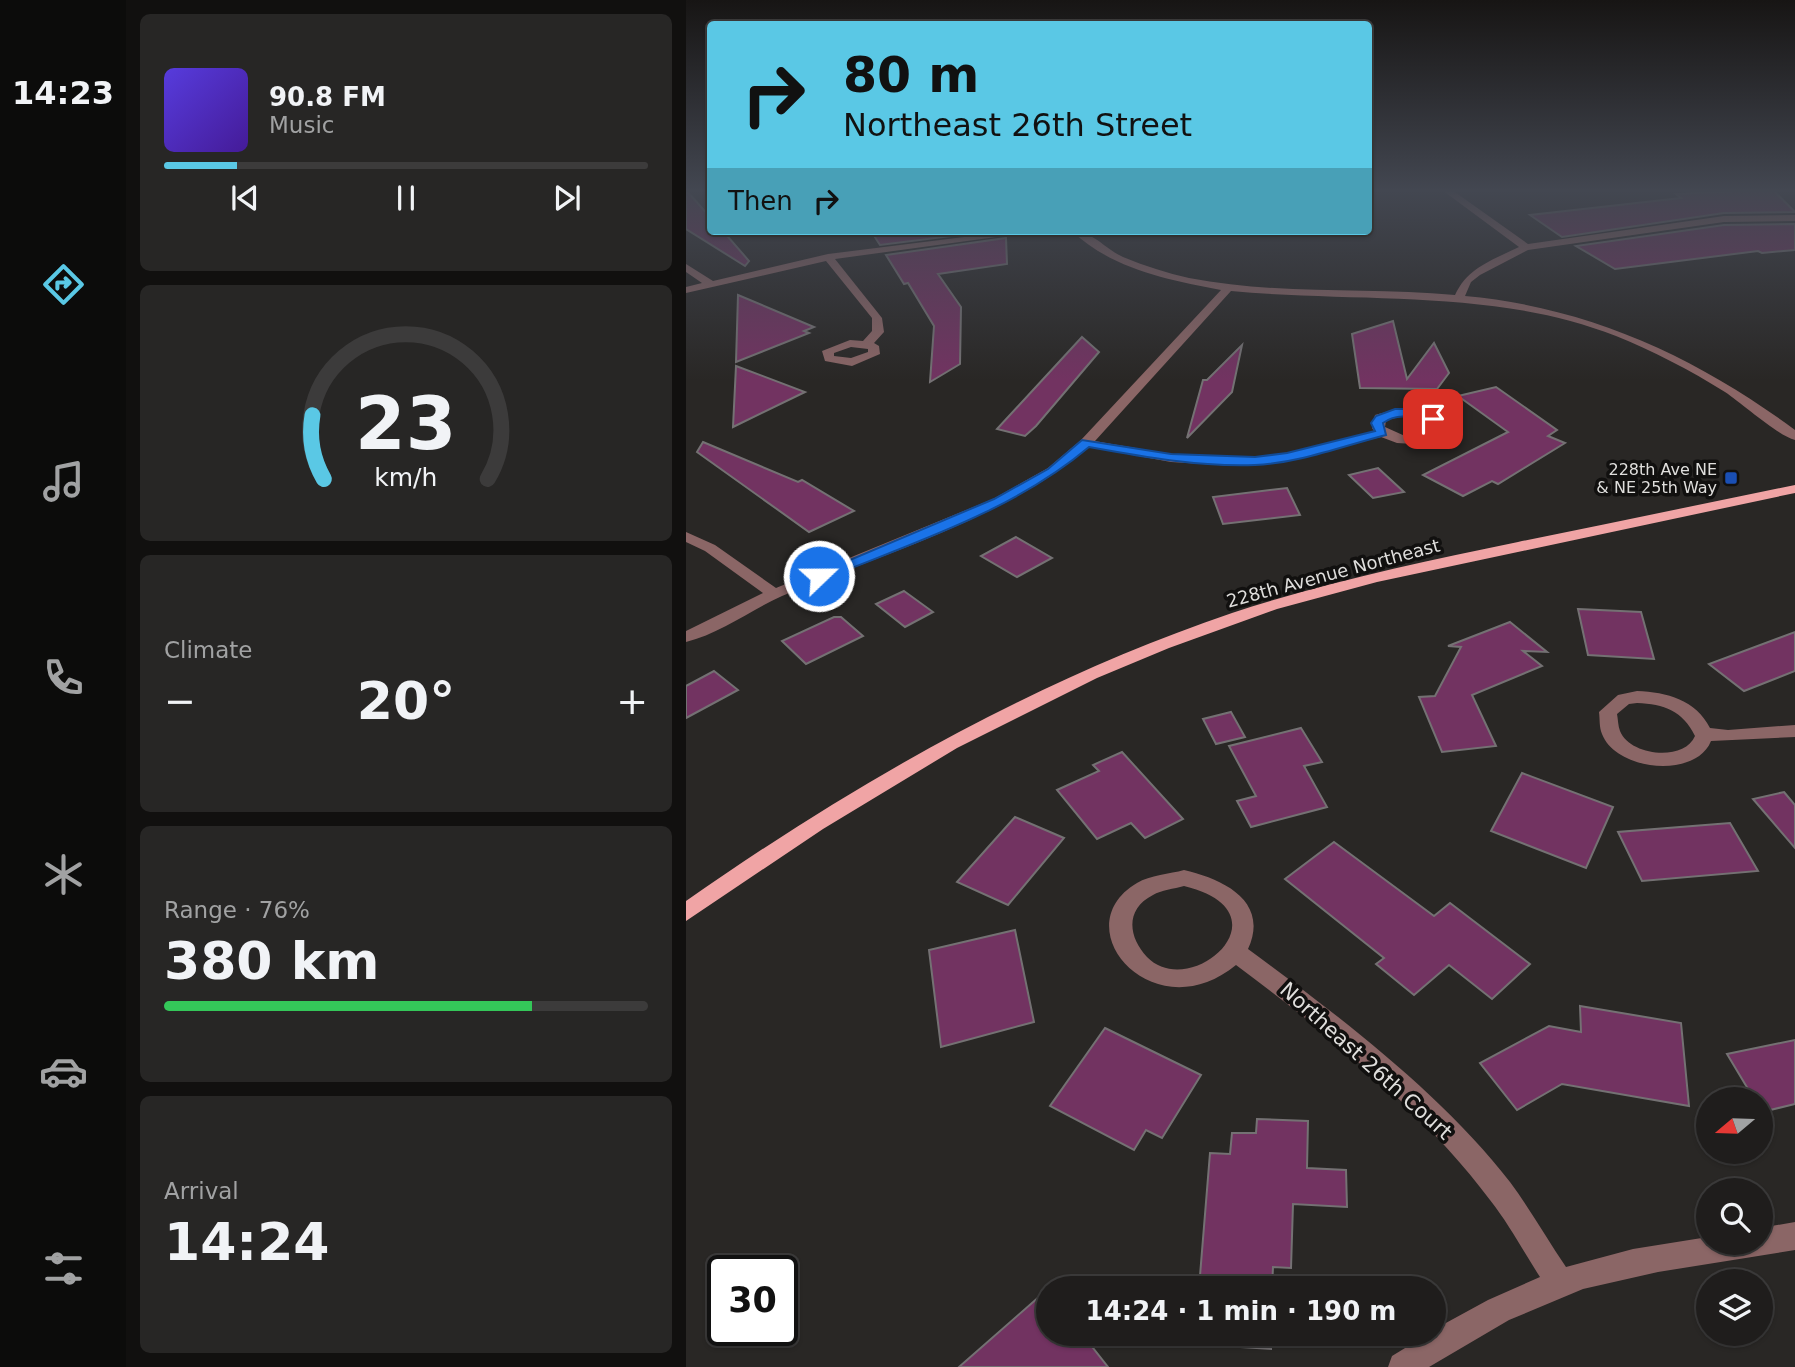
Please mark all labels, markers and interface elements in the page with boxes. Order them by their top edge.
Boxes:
text: 80 m [843,47,979,104]
icon: right [728,49,819,140]
text: 14:23 [12,74,114,112]
text: 90.8 FM [269,82,386,112]
text: Northeast 26th Street [843,106,1192,144]
text: Music [269,112,334,138]
icon: previous [226,179,264,217]
icon: pause [387,179,425,217]
icon: next [548,179,586,217]
icon: right [807,182,845,220]
text: Then [728,186,793,216]
icon: directions [39,260,88,309]
text: 23 [355,381,457,466]
pin [1403,389,1463,449]
icon: arrive [1414,400,1452,438]
icon: music [39,457,88,506]
place label: 228th Ave NE & NE 25th Way [1596,460,1717,497]
text: km/h [374,463,438,492]
marker: 228th Ave NE & NE 25th Way [1723,470,1739,486]
street label: 228th Avenue Northeast [1224,534,1442,612]
position arrow [782,539,856,613]
text: Climate [164,637,253,663]
icon: phone [39,653,88,702]
text: 20° [357,671,455,731]
text: − [164,679,196,723]
text: + [616,679,648,723]
icon: climate [39,850,88,899]
text: Range · 76% [164,897,310,923]
text: 380 km [164,931,379,991]
street label: Northeast 26th Court [1275,977,1457,1145]
icon: car [39,1047,88,1096]
north arrow [1696,1087,1773,1164]
map controls [1696,1087,1773,1346]
text: Arrival [164,1178,239,1204]
button: search [1696,1178,1773,1255]
text: 14:24 [164,1212,330,1272]
icon: filters [39,1244,88,1293]
speed limit sign: 30 [707,1255,798,1346]
button: layers [1696,1269,1773,1346]
text: 14:24 · 1 min · 190 m [1086,1296,1396,1326]

